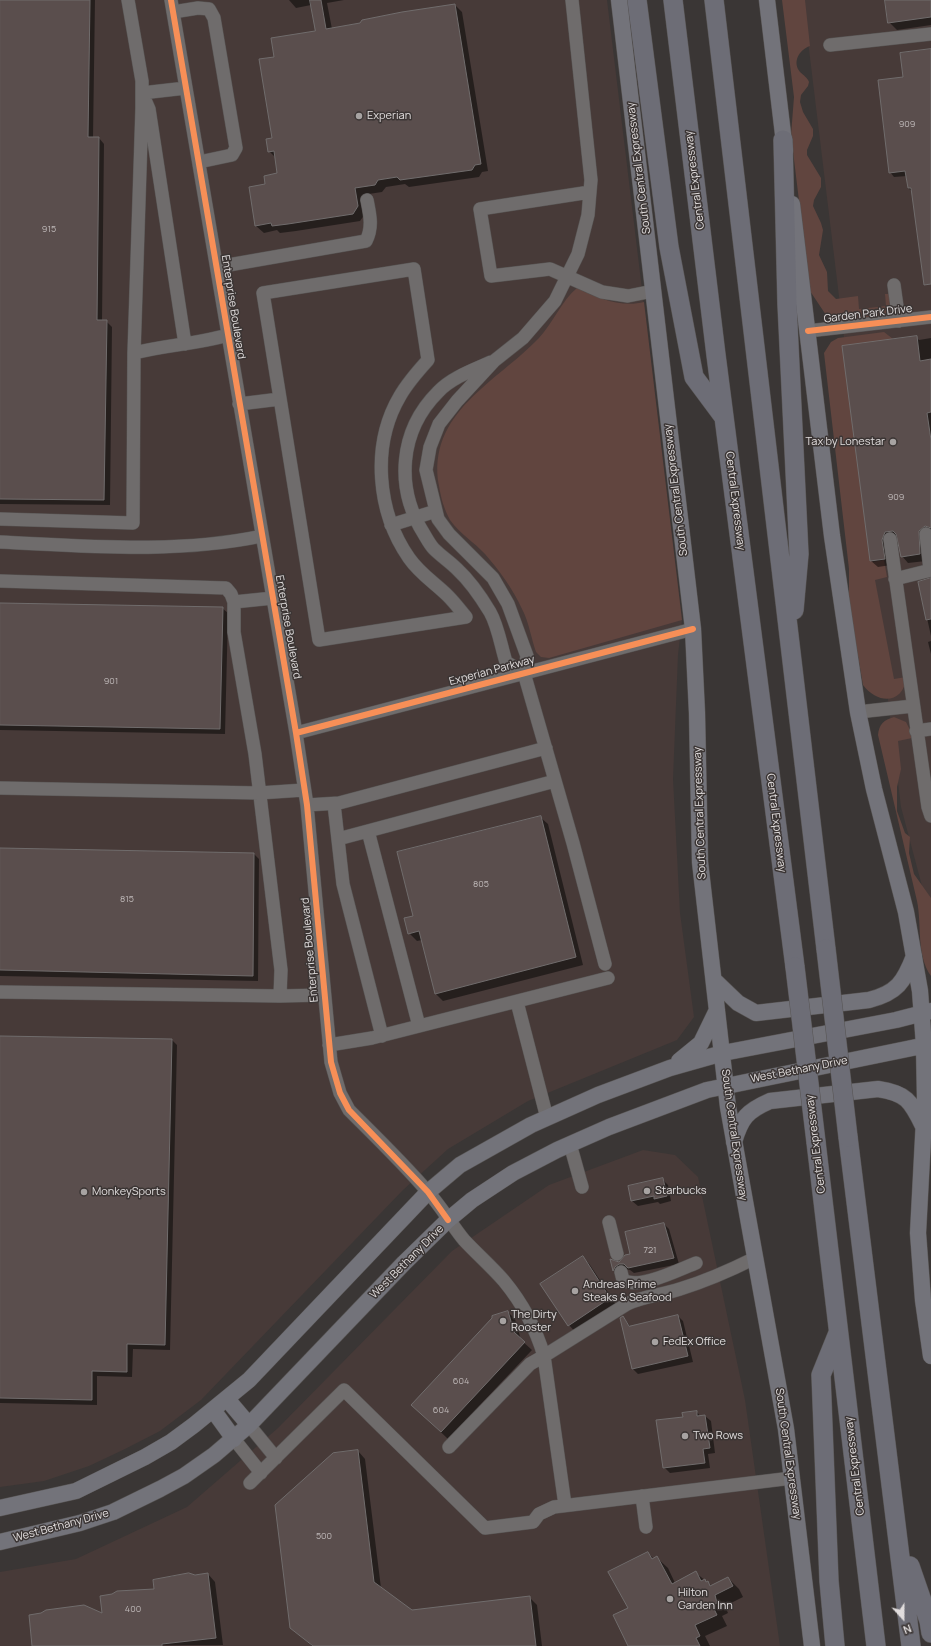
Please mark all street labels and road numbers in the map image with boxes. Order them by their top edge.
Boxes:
street label: South Central Expressway [624,101,654,235]
street label: Central Expressway [682,130,708,230]
street label: Enterprise Boulevard [218,254,248,360]
street label: Garden Park Drive [823,302,913,326]
street label: South Central Expressway [661,423,691,557]
street label: Central Expressway [722,451,748,551]
street label: Enterprise Boulevard [272,574,304,680]
street label: Experian Parkway [448,653,536,689]
street label: South Central Expressway [691,747,709,879]
street label: Central Expressway [763,773,789,873]
street label: Enterprise Boulevard [299,897,321,1003]
street label: West Bethany Drive [749,1054,849,1086]
street label: South Central Expressway [718,1068,750,1202]
street label: Central Expressway [803,1094,829,1194]
street label: West Bethany Drive [367,1222,447,1302]
street label: South Central Expressway [772,1387,804,1521]
street label: Central Expressway [842,1416,868,1516]
street label: West Bethany Drive [12,1507,110,1545]

